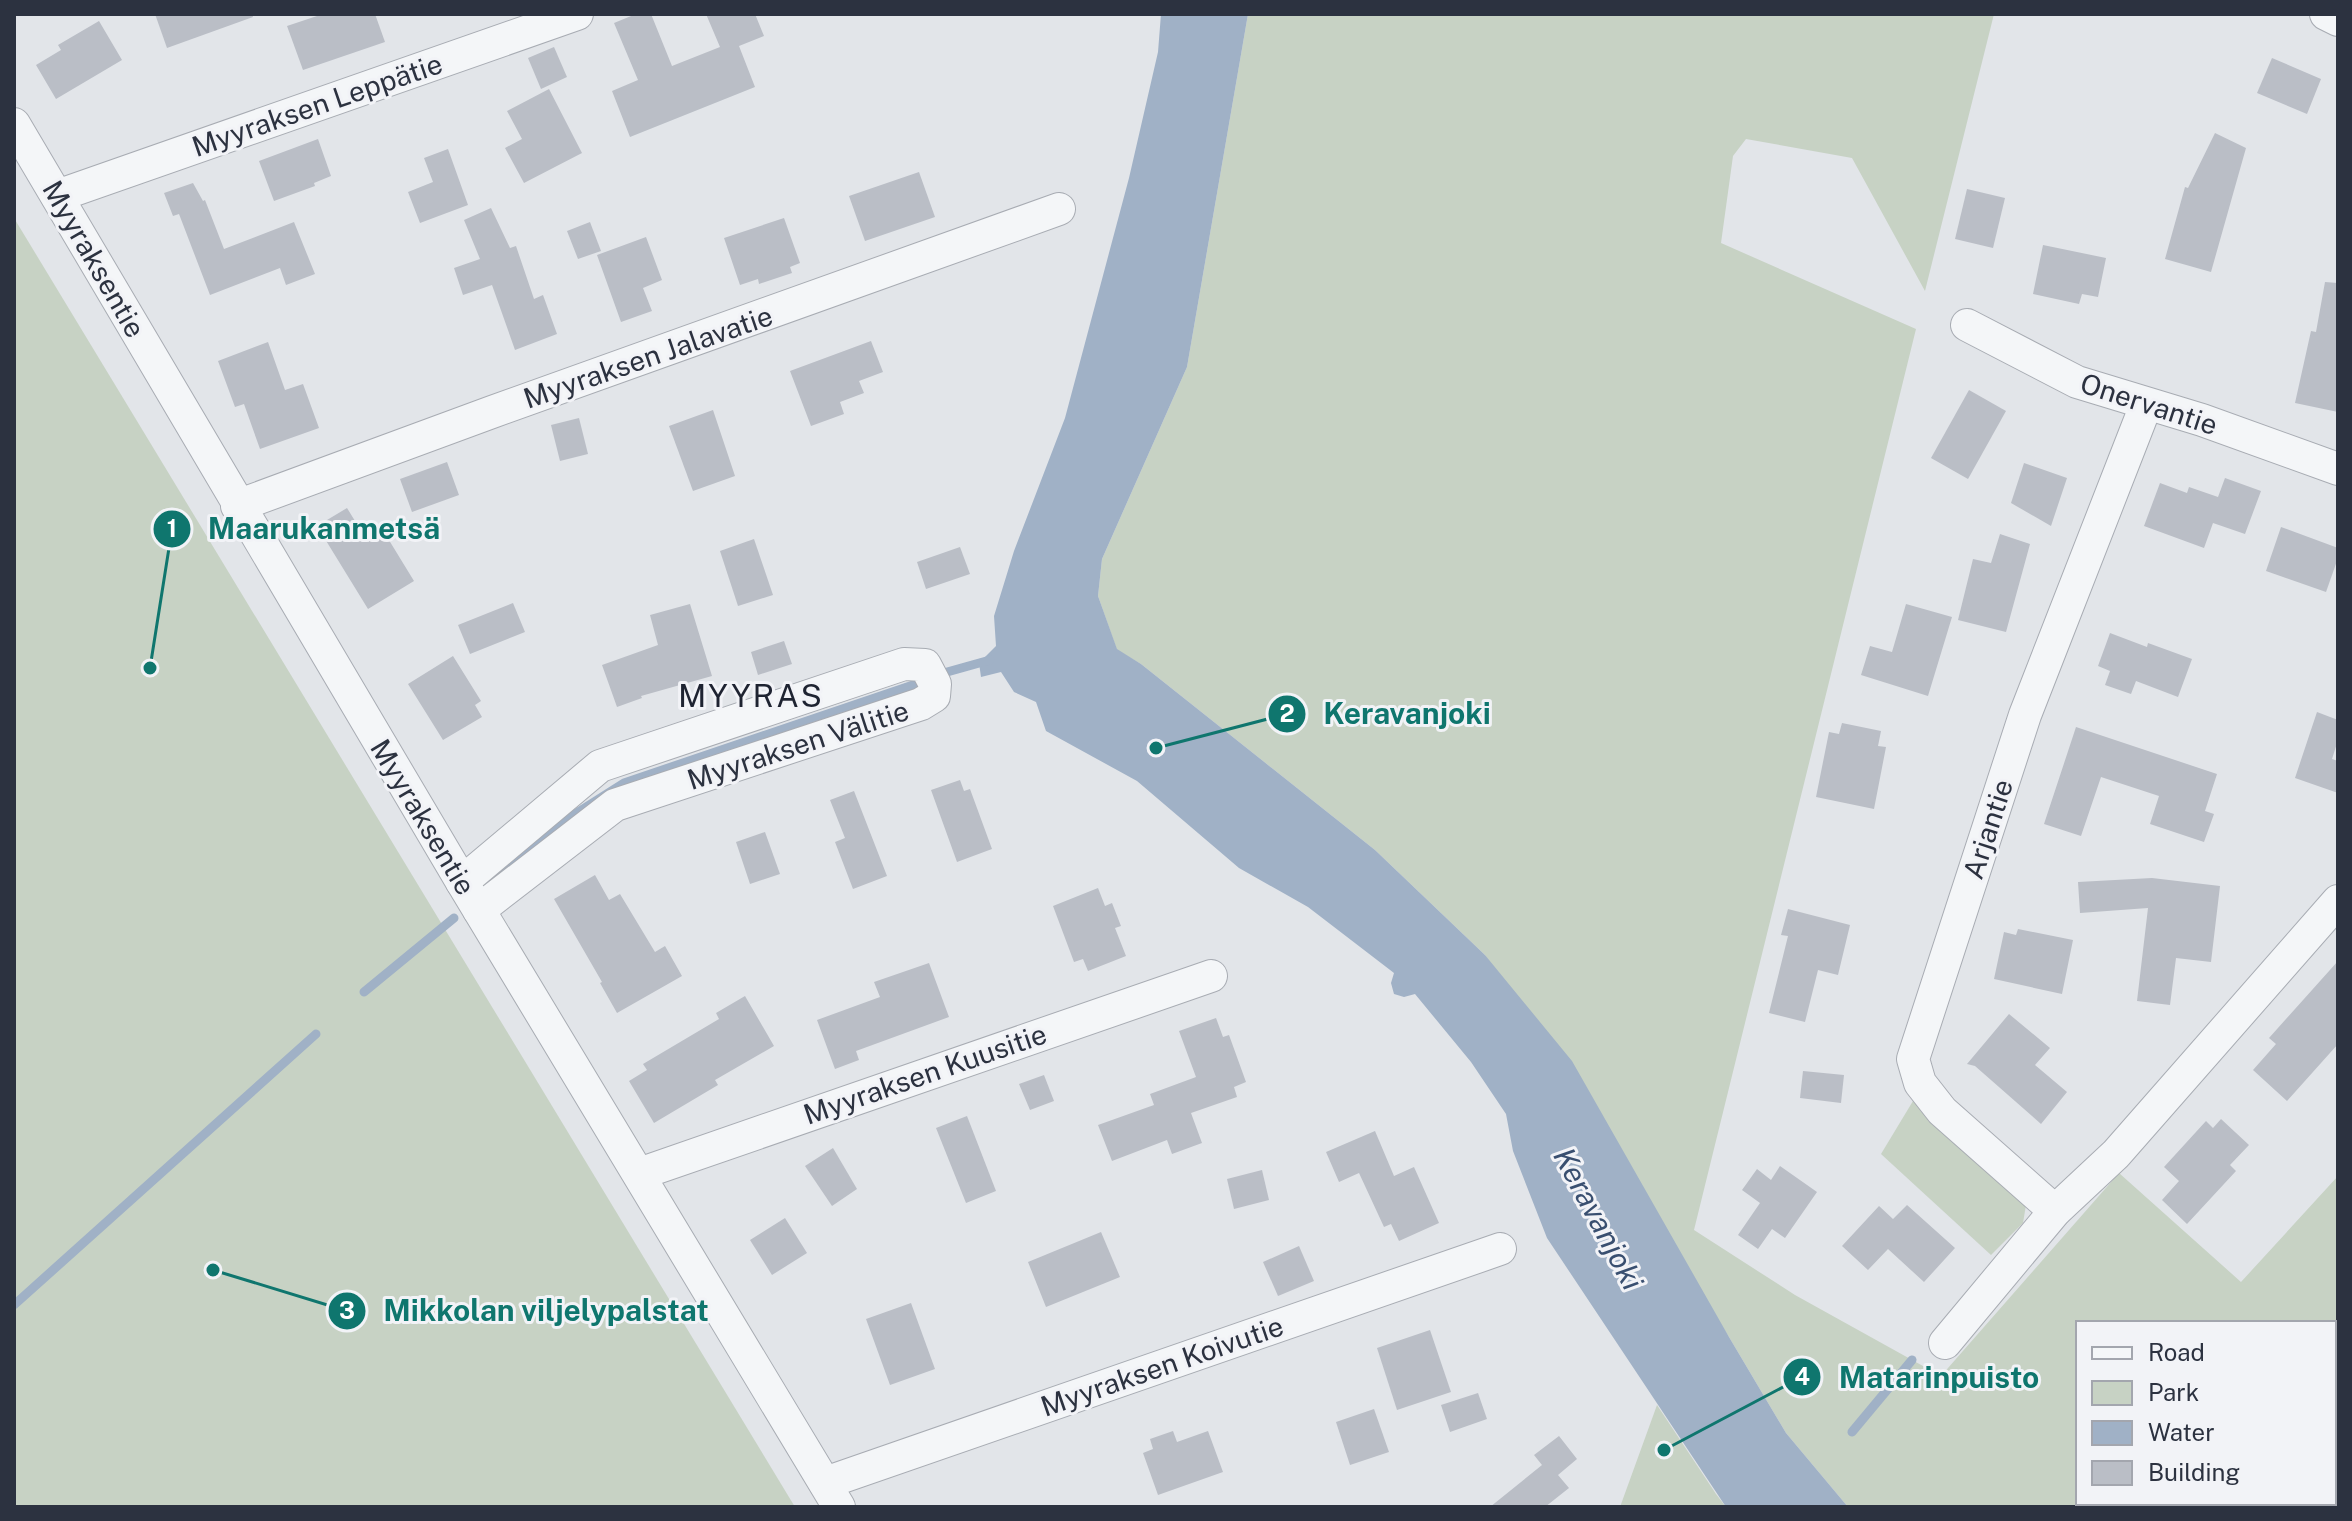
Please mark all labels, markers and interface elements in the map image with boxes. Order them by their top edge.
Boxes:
street label: Myyraksen Leppätie [187,46,446,163]
street label: Myyraksentie [36,174,153,343]
street label: Myyraksen Jalavatie [519,298,777,415]
street label: Onervantie [2076,366,2222,441]
callout: Maarukanmetsä [152,502,456,556]
text: Maarukanmetsä [208,510,440,546]
text: 1 [167,514,177,542]
district label: MYYRAS [678,677,824,714]
callout: Keravanjoki [1267,687,1507,741]
street label: Myyraksen Välitie [683,693,913,796]
text: Keravanjoki [1323,695,1491,731]
text: 2 [1279,699,1295,727]
street label: Myyraksentie [364,733,483,901]
street label: Arjantie [1956,775,2019,883]
street label: Myyraksen Kuusitie [799,1016,1051,1131]
water label: Keravanjoki [1546,1141,1652,1296]
callout: Mikkolan viljelypalstat [327,1284,725,1338]
text: Mikkolan viljelypalstat [383,1292,709,1328]
text: 3 [339,1296,355,1324]
street label: Myyraksen Koivutie [1036,1309,1288,1423]
legend [2076,1321,2336,1505]
text: Road [2148,1338,2205,1366]
callout: Matarinpuisto [1782,1350,2055,1404]
text: Matarinpuisto [1839,1359,2039,1395]
text: 4 [1794,1362,1810,1390]
text: Park [2148,1378,2199,1406]
text: Water [2148,1418,2215,1446]
text: Building [2148,1458,2240,1486]

